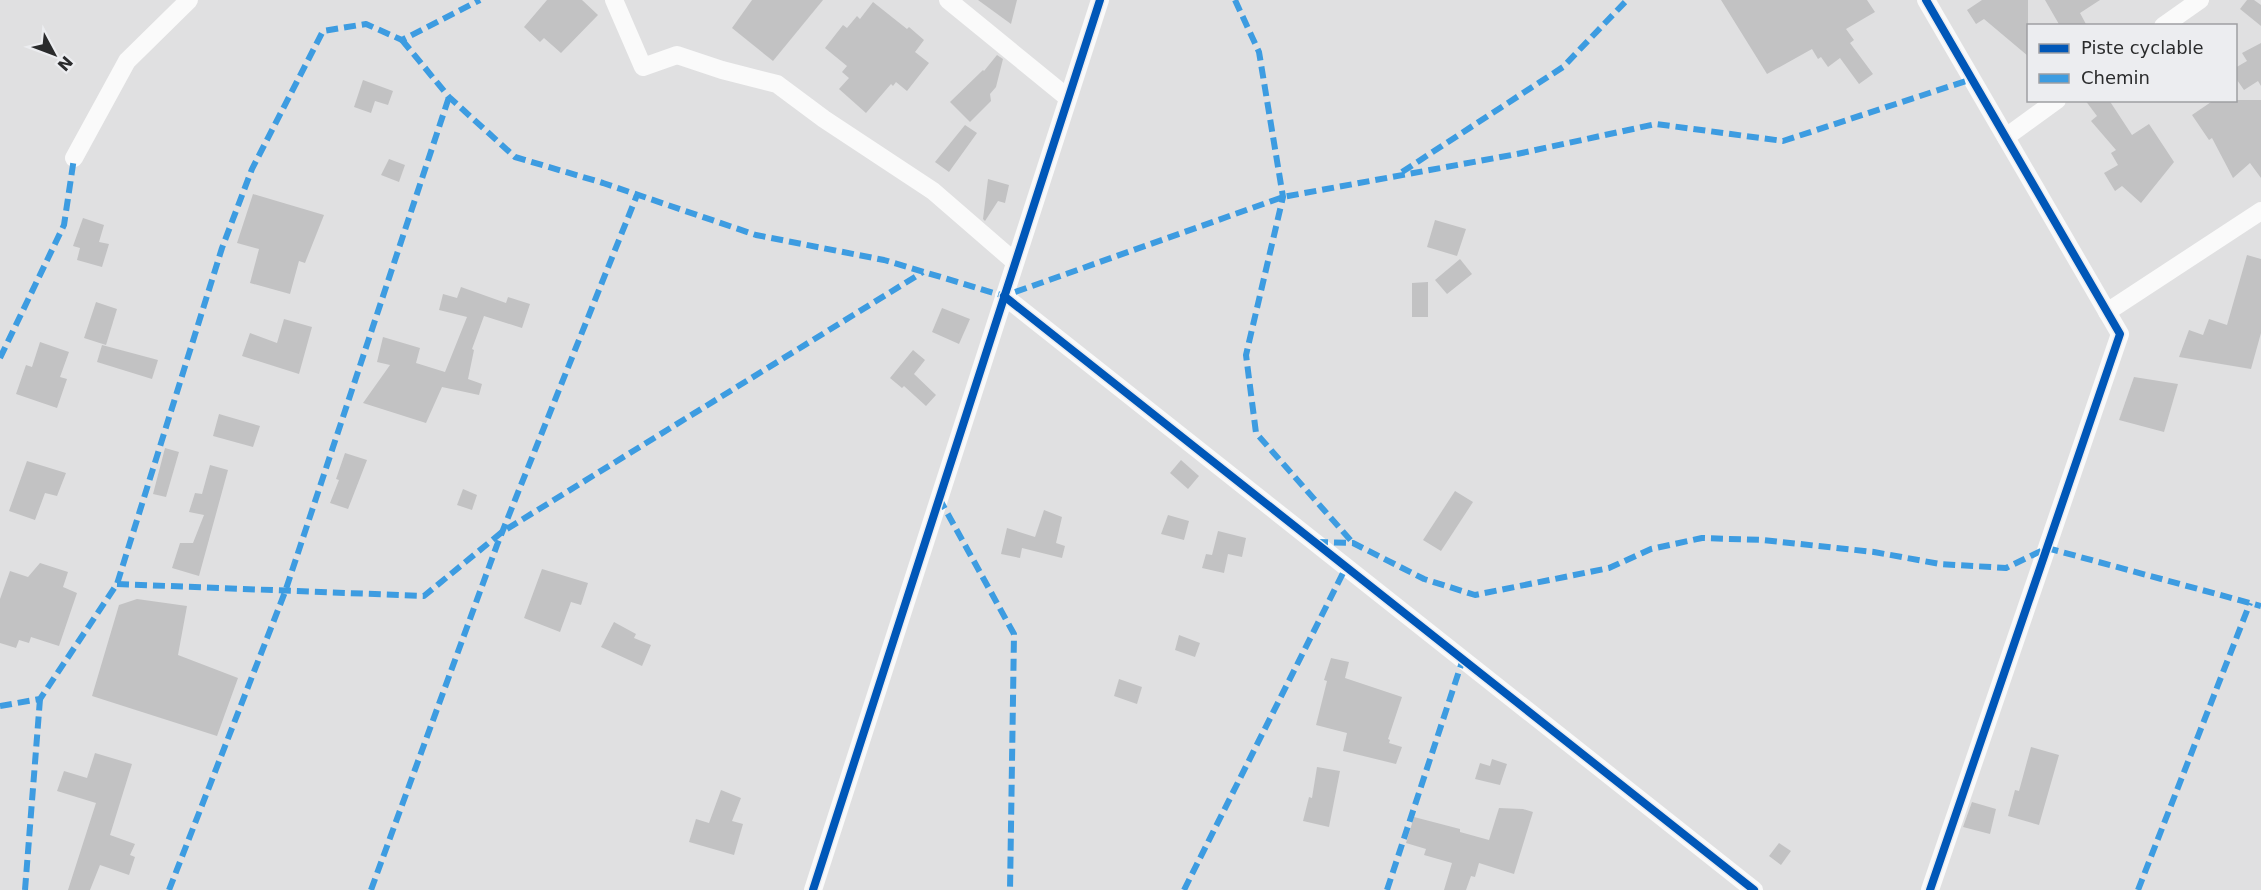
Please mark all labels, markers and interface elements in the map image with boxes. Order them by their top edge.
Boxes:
north arrow [24,24,84,84]
legend [2027,24,2237,102]
text: Piste cyclable [2081,37,2204,58]
text: N [53,52,77,75]
text: Chemin [2081,67,2150,88]

